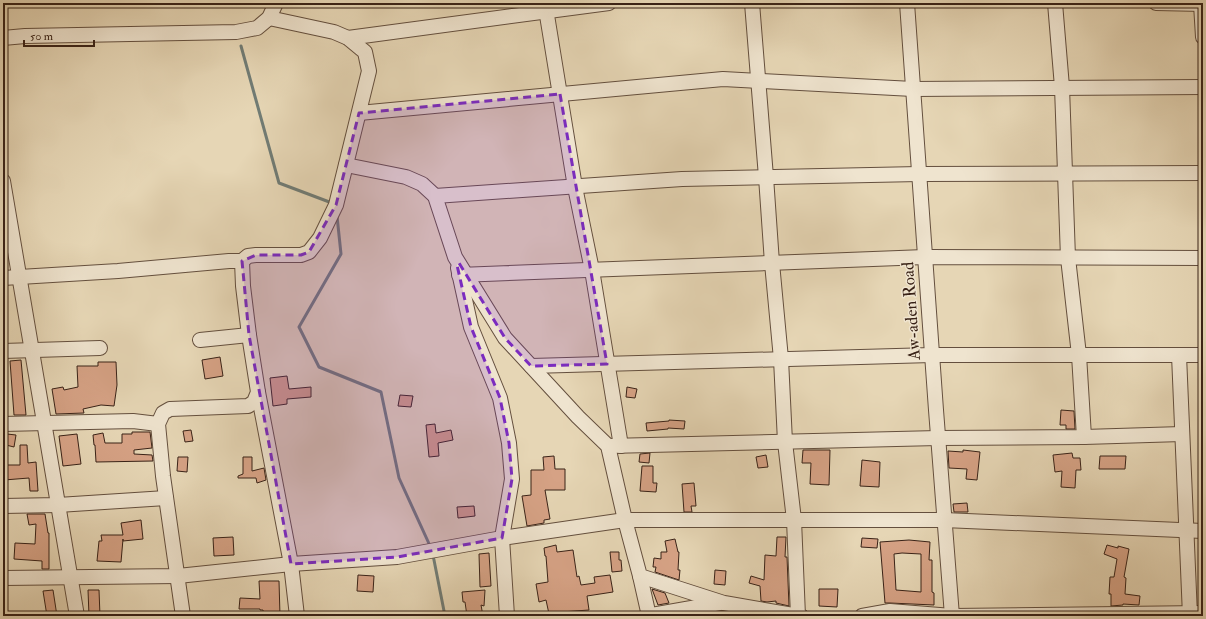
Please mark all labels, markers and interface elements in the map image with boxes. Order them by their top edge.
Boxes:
scale bar [24,22,94,48]
text: 50 m [30,29,54,44]
street label: Aw-aden Road [897,261,925,362]

